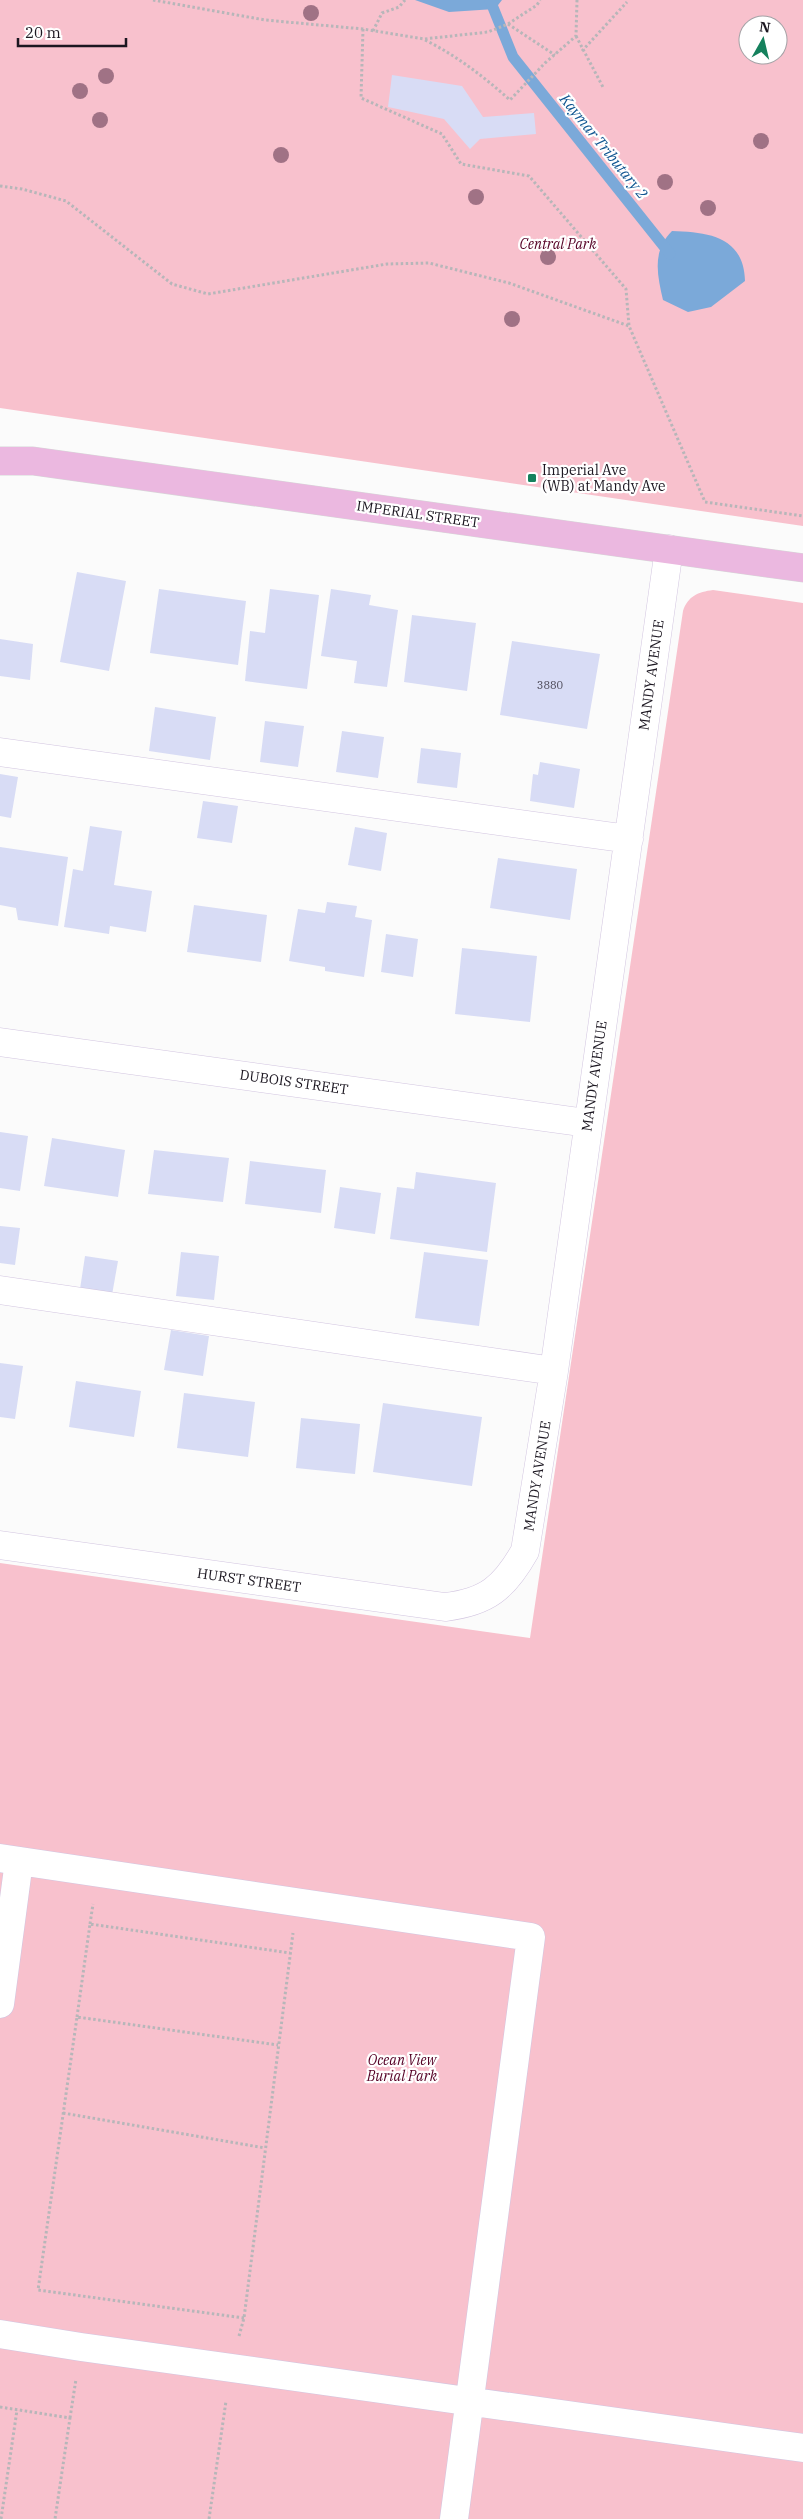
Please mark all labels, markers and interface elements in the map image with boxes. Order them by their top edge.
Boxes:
scale bar [18,15,125,47]
north arrow [738,15,788,65]
text: N [758,17,772,37]
text: 20 m [25,23,61,42]
water label: Kaymar Tributary 2 [555,89,652,202]
park label: Central Park [520,235,597,253]
place label: Imperial Ave (WB) at Mandy Ave [542,461,666,495]
marker: Imperial Ave (WB) at Mandy Ave [526,472,538,484]
street label: IMPERIAL STREET [355,496,481,532]
street label: MANDY AVENUE [634,618,668,732]
house number: 3880 [537,678,564,692]
street label: MANDY AVENUE [577,1019,611,1133]
street label: DUBOIS STREET [238,1065,350,1099]
street label: MANDY AVENUE [519,1419,555,1533]
street label: HURST STREET [196,1564,302,1596]
park label: Ocean View Burial Park [366,2051,438,2085]

